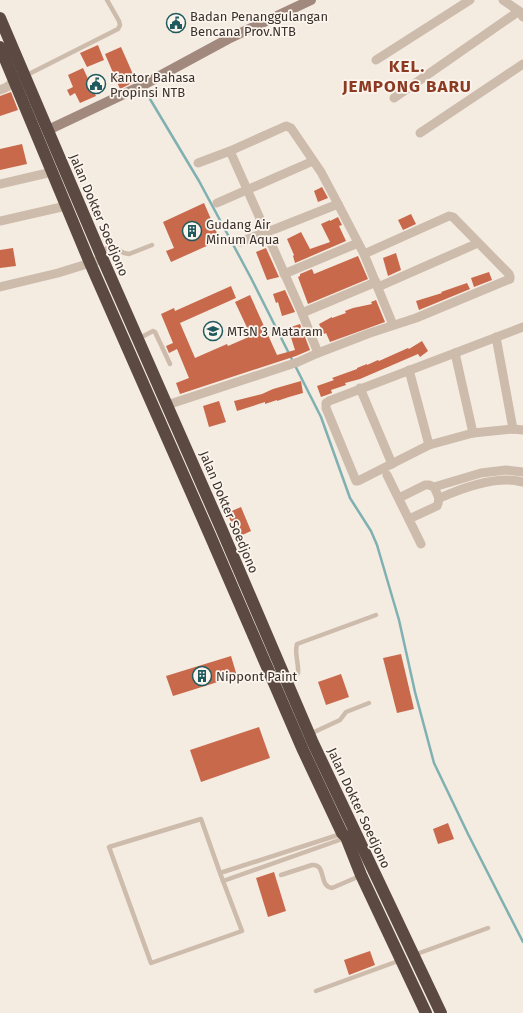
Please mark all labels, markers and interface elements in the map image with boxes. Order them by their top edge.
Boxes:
place label: Badan Penanggulangan Bencana Prov.NTB [190,9,328,39]
public building icon: Badan Penanggulangan Bencana Prov.NTB [165,12,187,34]
district label: KEL. JEMPONG BARU [341,56,472,97]
place label: Kantor Bahasa Propinsi NTB [110,70,195,100]
public building icon: Kantor Bahasa Propinsi NTB [85,73,107,95]
street label: Jalan Dokter Soedjono [66,152,132,278]
place label: Gudang Air Minum Aqua [206,217,279,247]
building icon: Gudang Air Minum Aqua [181,220,203,242]
school or university icon: MTsN 3 Mataram [202,320,224,342]
place label: MTsN 3 Mataram [227,324,323,339]
street label: Jalan Dokter Soedjono [196,449,262,575]
building icon: Nippont Paint [191,665,213,687]
place label: Nippont Paint [216,669,298,684]
street label: Jalan Dokter Soedjono [324,745,394,871]

